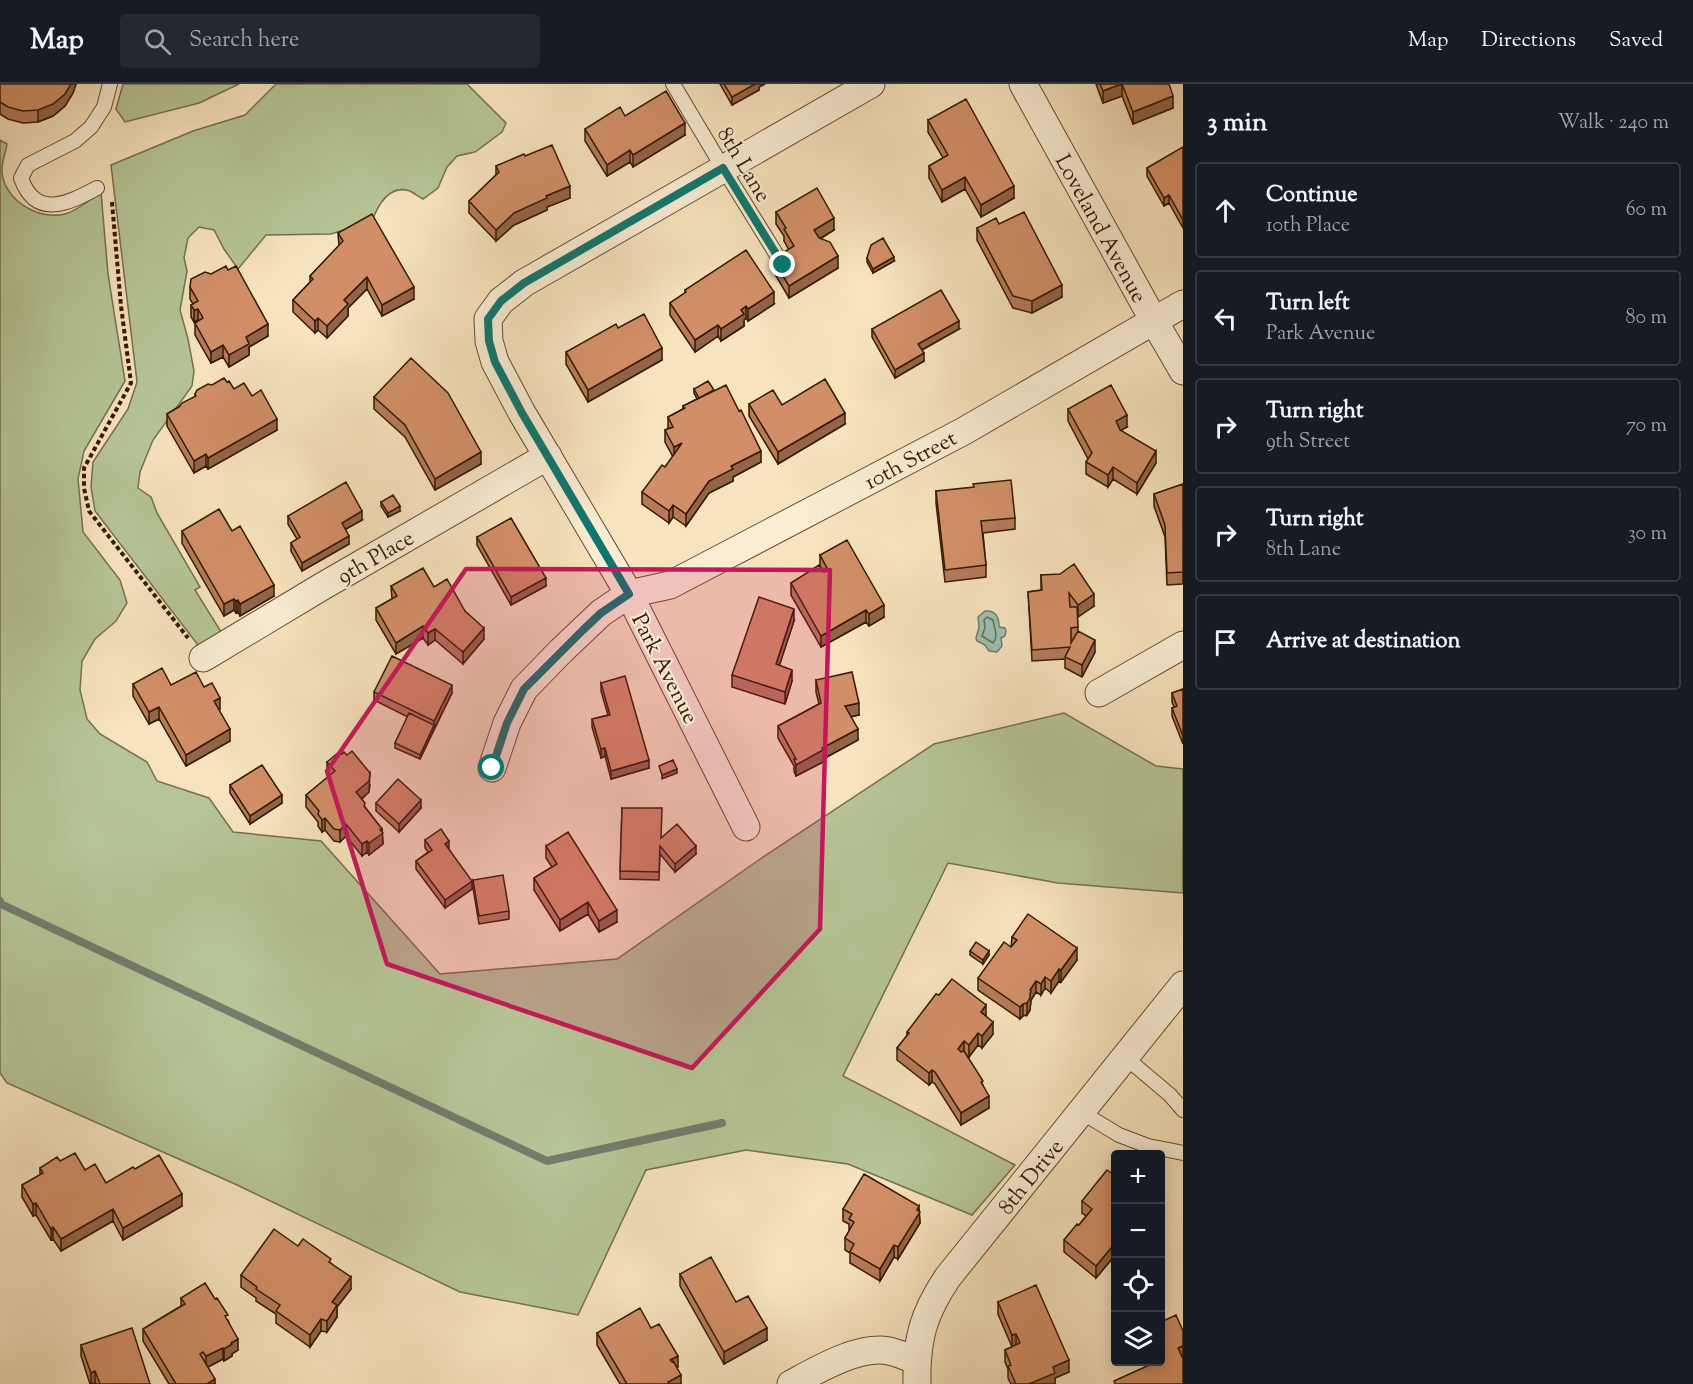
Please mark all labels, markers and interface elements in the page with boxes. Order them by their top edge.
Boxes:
search box [120,14,540,68]
text: Map [30,21,84,61]
icon: search [141,25,174,58]
text: Search here [189,25,299,57]
text: Map [1408,26,1448,56]
text: Directions [1481,26,1576,56]
text: Saved [1609,26,1663,56]
text: 3 min [1207,105,1267,142]
text: Walk · 240 m [1558,109,1669,138]
street label: 8th Lane [707,122,777,209]
street label: Loveland Avenue [1045,149,1153,310]
text: Continue [1266,180,1357,212]
icon: ahead [1209,194,1242,227]
text: 60 m [1626,196,1667,225]
text: 10th Place [1266,212,1350,241]
route end [769,251,795,277]
text: Turn left [1266,288,1349,320]
icon: left [1209,302,1242,335]
text: 80 m [1626,304,1667,333]
text: Park Avenue [1266,320,1375,349]
text: Turn right [1266,396,1363,428]
icon: right [1209,410,1242,443]
text: 70 m [1626,412,1667,441]
street label: 10th Street [859,424,964,499]
text: 9th Street [1266,428,1350,457]
text: Turn right [1266,504,1363,536]
icon: right [1209,518,1242,551]
text: 30 m [1628,520,1667,549]
street label: 9th Place [332,524,421,594]
text: 8th Lane [1266,536,1341,565]
street label: Park Avenue [622,609,705,730]
icon: arrive [1209,626,1242,659]
text: Arrive at destination [1266,626,1461,658]
route start [478,754,504,780]
street label: 8th Drive [992,1133,1073,1223]
map controls [1111,1150,1165,1366]
button: + [1111,1150,1165,1204]
button: − [1111,1204,1165,1258]
button: locate [1111,1258,1165,1312]
button: layers [1111,1312,1165,1366]

